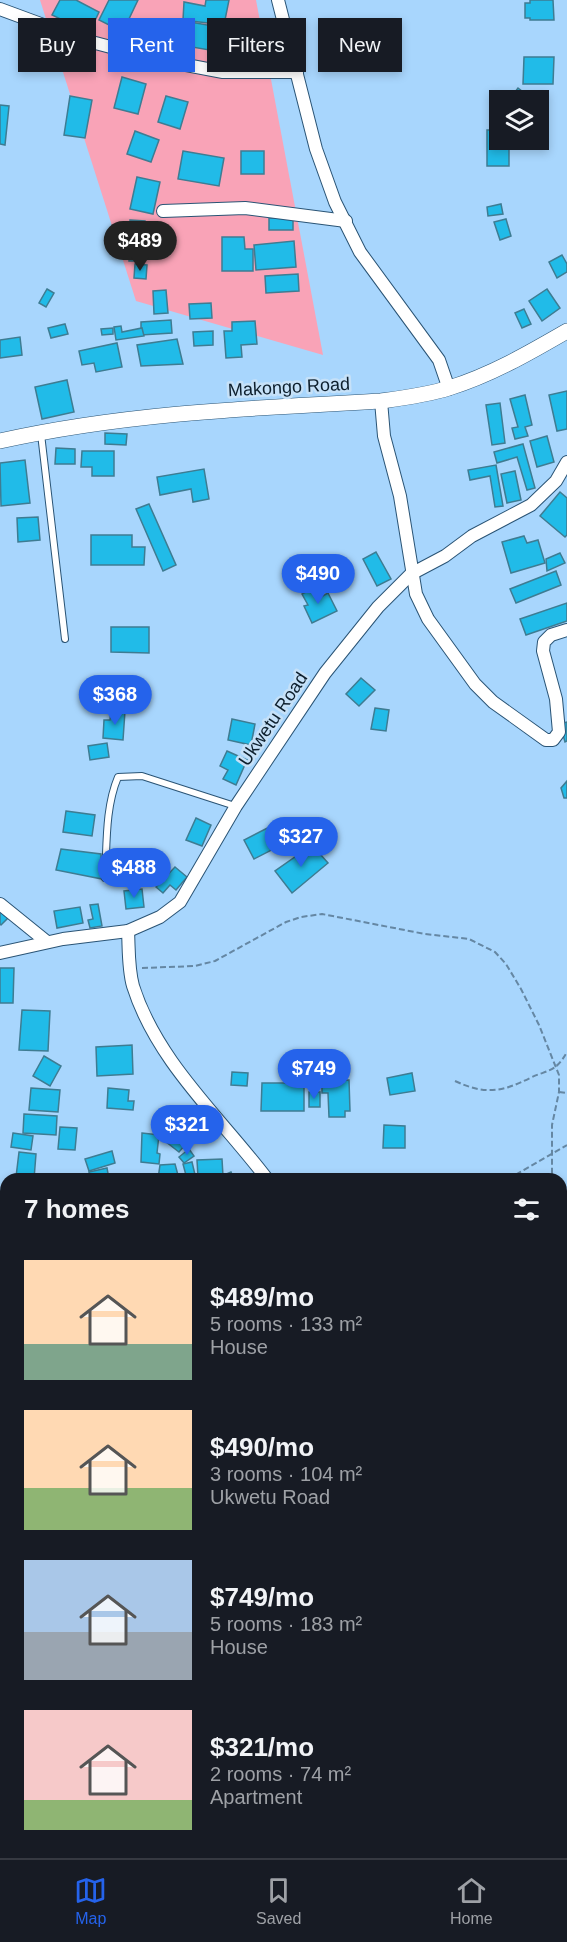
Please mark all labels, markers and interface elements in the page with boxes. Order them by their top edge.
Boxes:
chip: Buy [18,18,96,72]
chip: Rent [108,18,195,72]
chip: Filters [207,18,306,72]
chip: New [318,18,402,72]
map controls [489,90,549,150]
button: layers [489,90,549,150]
pin: $489 [104,221,176,272]
text: $489 [118,229,162,251]
street label: Makongo Road [228,374,350,400]
pin: $490 [282,554,354,605]
text: $490 [296,562,340,584]
street label: Ukwetu Road [234,669,312,769]
pin: $368 [79,675,151,726]
text: $368 [93,683,137,705]
pin: $327 [265,817,337,868]
text: $327 [279,825,323,847]
pin: $488 [98,848,170,899]
text: $488 [112,856,156,878]
pin: $749 [278,1049,350,1100]
text: $749 [292,1057,336,1079]
pin: $321 [151,1105,223,1156]
text: $321 [165,1113,209,1135]
icon: filters [510,1193,543,1226]
text: 7 homes [24,1194,130,1224]
text: $489/mo [210,1282,314,1312]
icon: home [72,1284,144,1356]
text: 5 rooms · 133 m² [210,1313,362,1335]
text: House [210,1336,268,1358]
text: $490/mo [210,1432,314,1462]
icon: home [72,1434,144,1506]
text: 3 rooms · 104 m² [210,1463,362,1485]
text: Ukwetu Road [210,1486,330,1508]
text: $749/mo [210,1582,314,1612]
icon: home [72,1584,144,1656]
text: 5 rooms · 183 m² [210,1613,362,1635]
text: House [210,1636,268,1658]
text: $321/mo [210,1732,314,1762]
icon: home [72,1734,144,1806]
text: 2 rooms · 74 m² [210,1763,351,1785]
text: Apartment [210,1786,302,1808]
tab: Map [74,1874,107,1928]
tab: Saved [256,1874,301,1928]
tab: Home [450,1874,493,1928]

